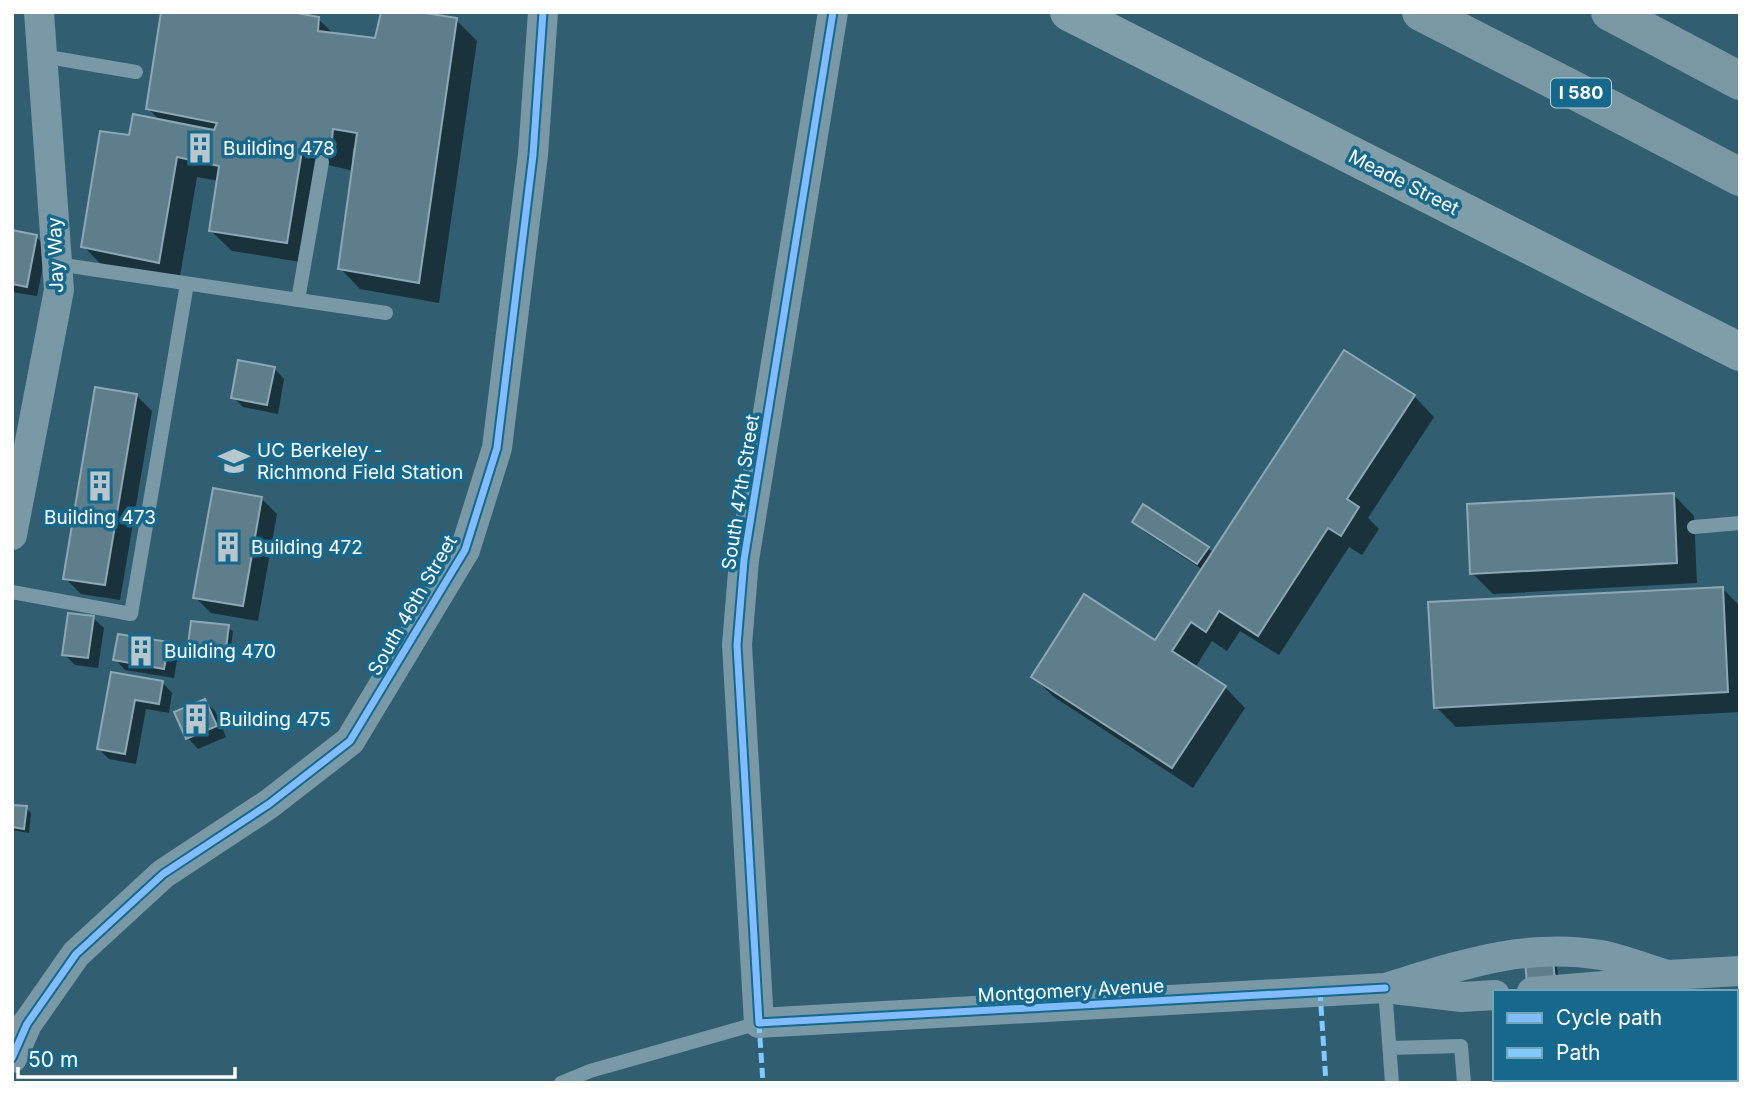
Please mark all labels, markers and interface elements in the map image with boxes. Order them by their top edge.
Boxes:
road number: I 580 [1551,78,1611,108]
building icon: Building 478 [183,131,217,165]
place label: Building 478 [223,137,335,160]
street label: Meade Street [1345,145,1463,220]
street label: Jay Way [43,216,68,293]
street label: South 47th Street [717,413,764,571]
place label: UC Berkeley - Richmond Field Station [257,439,463,484]
school or university icon: UC Berkeley - Richmond Field Station [217,444,251,478]
building icon: Building 473 [83,469,117,503]
place label: Building 473 [44,506,156,529]
building icon: Building 472 [211,530,245,564]
street label: South 46th Street [363,531,462,679]
place label: Building 472 [251,536,363,559]
building icon: Building 470 [124,634,158,668]
place label: Building 470 [164,640,276,663]
building icon: Building 475 [179,702,213,736]
place label: Building 475 [219,708,331,731]
street label: Montgomery Avenue [977,974,1165,1007]
legend [1493,990,1738,1081]
text: Cycle path [1556,1005,1662,1030]
scale bar [18,1036,234,1080]
text: Path [1556,1040,1601,1065]
text: 50 m [28,1047,78,1072]

